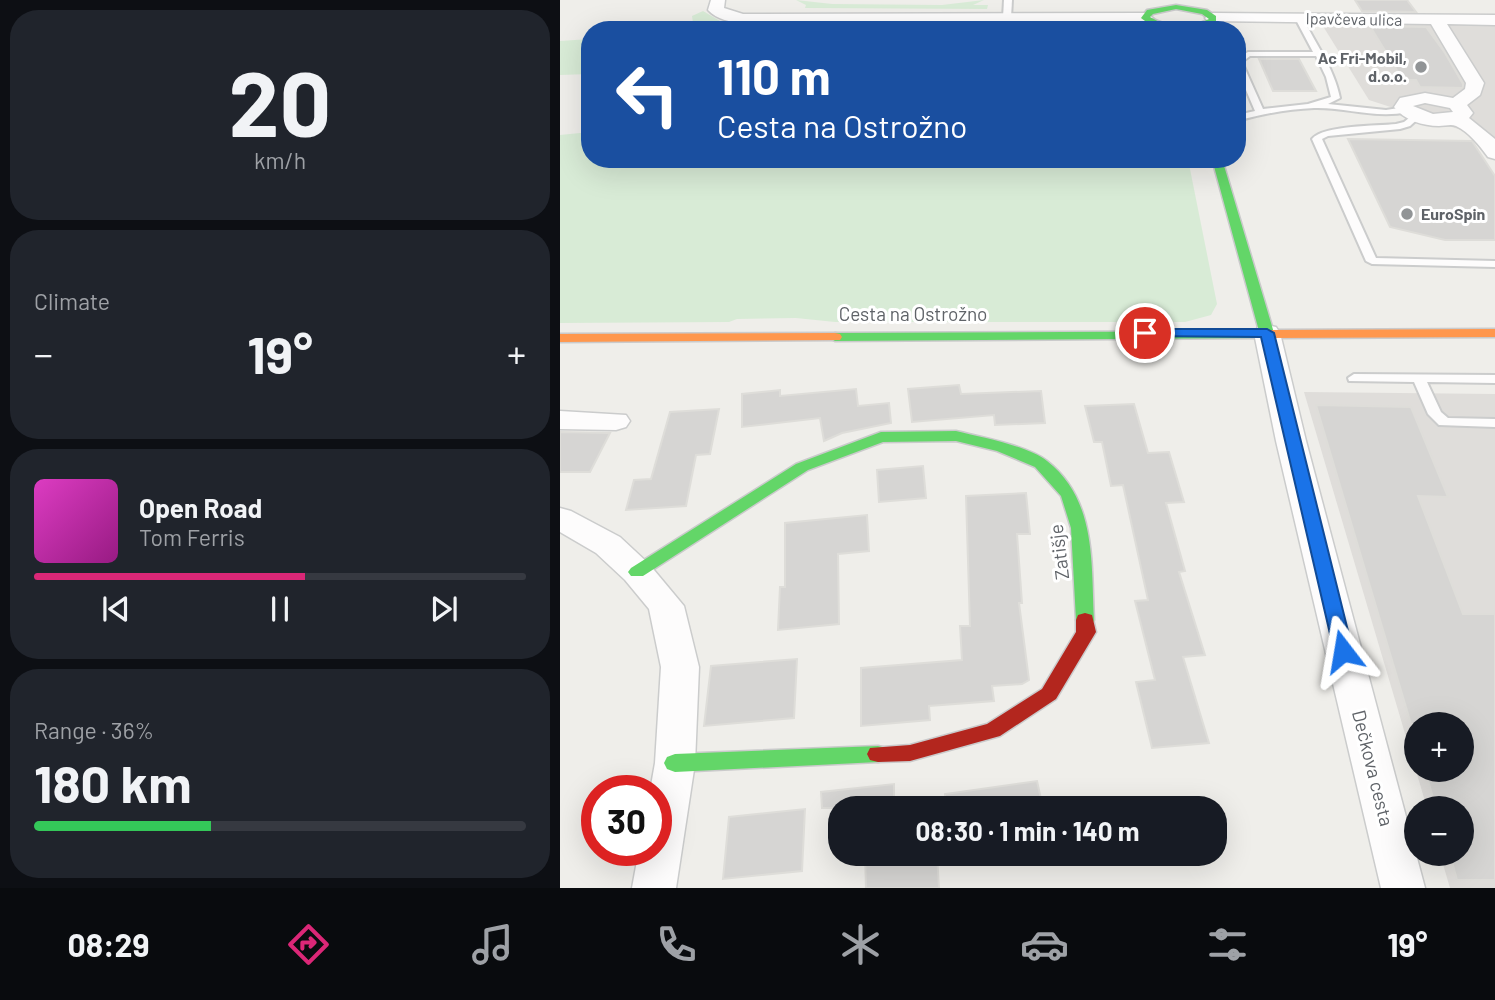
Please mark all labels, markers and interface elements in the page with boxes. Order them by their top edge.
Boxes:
street label: Ipavčeva ulica [1306,8,1402,29]
text: 20 [229,46,331,155]
text: 110 m [717,46,831,105]
place label: Ac Fri-Mobil, d.o.o. [1318,48,1407,85]
icon: left [602,49,693,140]
marker: Ac Fri-Mobil, d.o.o. [1413,59,1429,75]
text: Cesta na Ostrožno [717,106,967,144]
text: km/h [254,146,306,174]
place label: EuroSpin [1421,204,1485,223]
marker: EuroSpin [1399,206,1415,222]
text: Climate [34,287,110,315]
street label: Cesta na Ostrožno [839,302,987,325]
pin [1115,303,1175,363]
icon: arrive [1126,314,1164,352]
text: 19° [247,322,313,384]
text: − [34,330,53,376]
text: + [507,330,526,376]
text: Open Road [139,492,262,523]
text: Tom Ferris [139,523,245,551]
street label: Zatišje [1044,523,1073,581]
icon: previous [97,590,135,628]
icon: pause [261,590,299,628]
icon: next [425,590,463,628]
position arrow [1306,614,1380,688]
street label: Dečkova cesta [1348,707,1399,828]
map controls [1404,712,1474,866]
button: + [1404,712,1474,782]
text: Range · 36% [34,716,154,744]
text: 180 km [34,751,192,813]
speed limit sign: 30 [581,775,672,866]
button: − [1404,796,1474,866]
text: 08:30 · 1 min · 140 m [916,815,1139,846]
icon: directions [284,920,333,969]
icon: music [468,920,517,969]
icon: phone [652,920,701,969]
icon: climate [836,920,885,969]
icon: car [1020,920,1069,969]
icon: filters [1203,920,1252,969]
text: 08:29 [67,925,150,963]
text: 19° [1387,925,1428,963]

